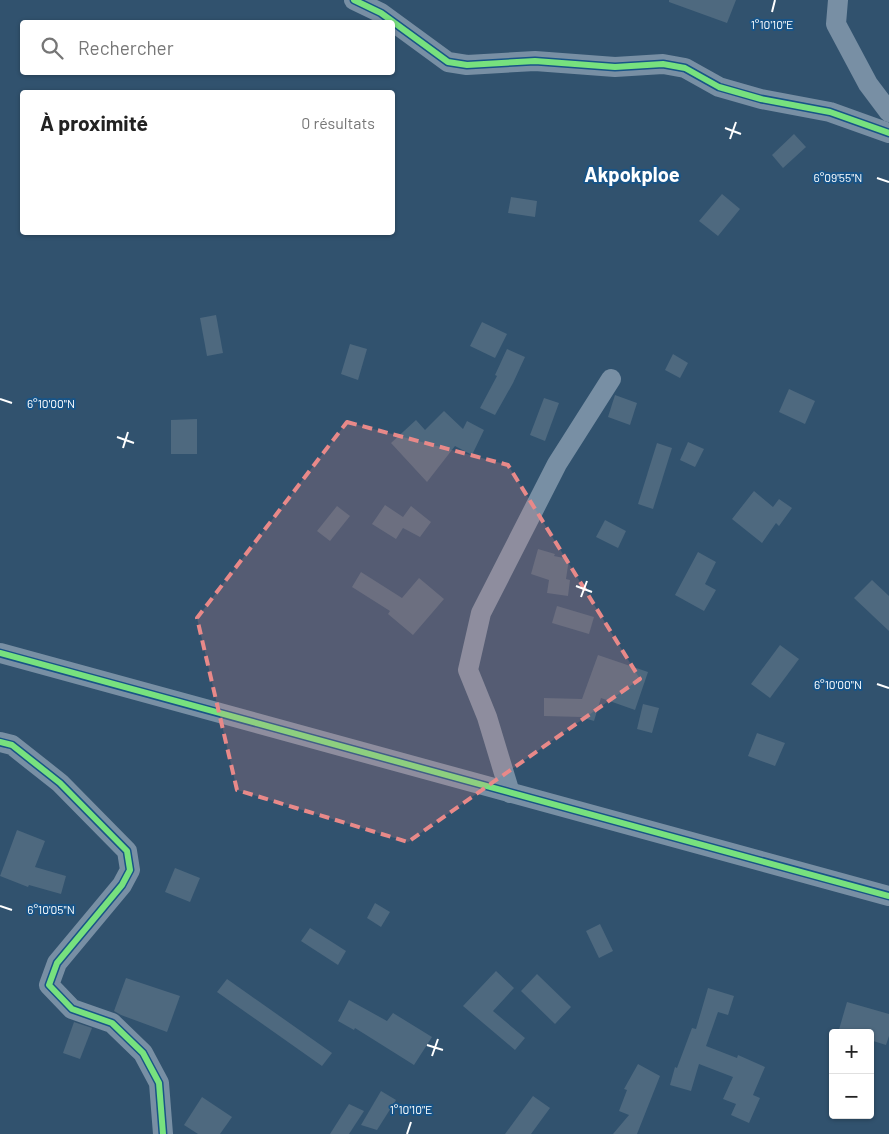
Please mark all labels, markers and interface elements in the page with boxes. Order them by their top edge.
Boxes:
text: 1°10'10"E [751,17,793,31]
search box [20,20,395,75]
icon: search [38,34,66,62]
text: Rechercher [78,36,174,59]
text: À proximité [40,110,148,135]
text: 0 résultats [301,113,375,132]
district label: Akpokploe [584,162,680,186]
text: 6°09'55"N [814,170,862,184]
text: 6°10'00"N [27,396,75,410]
text: 6°10'00"N [814,677,862,691]
text: 6°10'05"N [27,902,75,916]
map controls [829,1029,874,1119]
button: + [829,1029,874,1074]
button: − [829,1074,874,1119]
text: 1°10'10"E [390,1102,432,1116]

